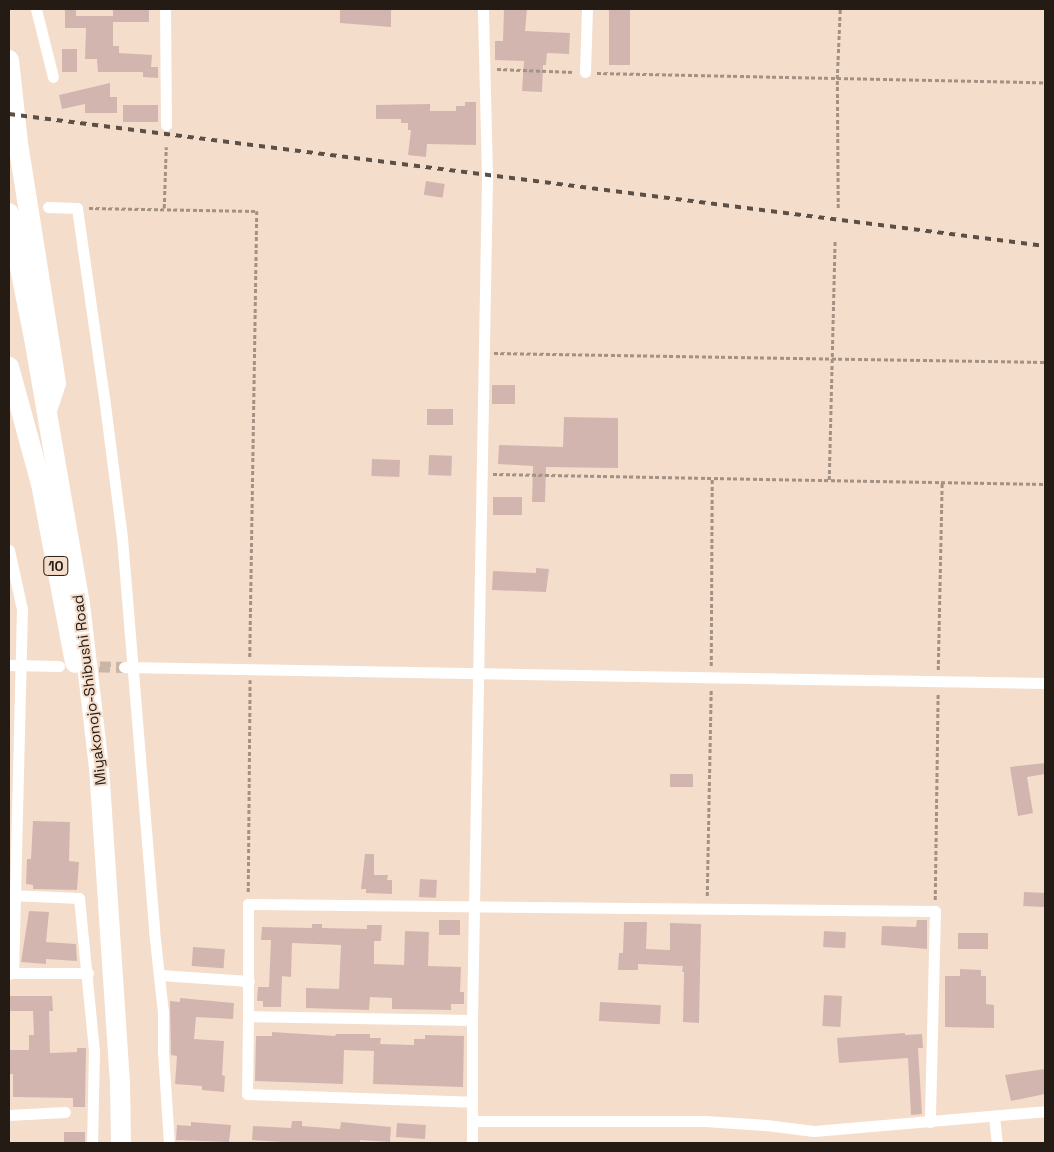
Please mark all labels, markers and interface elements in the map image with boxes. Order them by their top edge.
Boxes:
road number: 10 [42,554,70,578]
street label: Miyakonojo-Shibushi Road [68,594,110,786]

